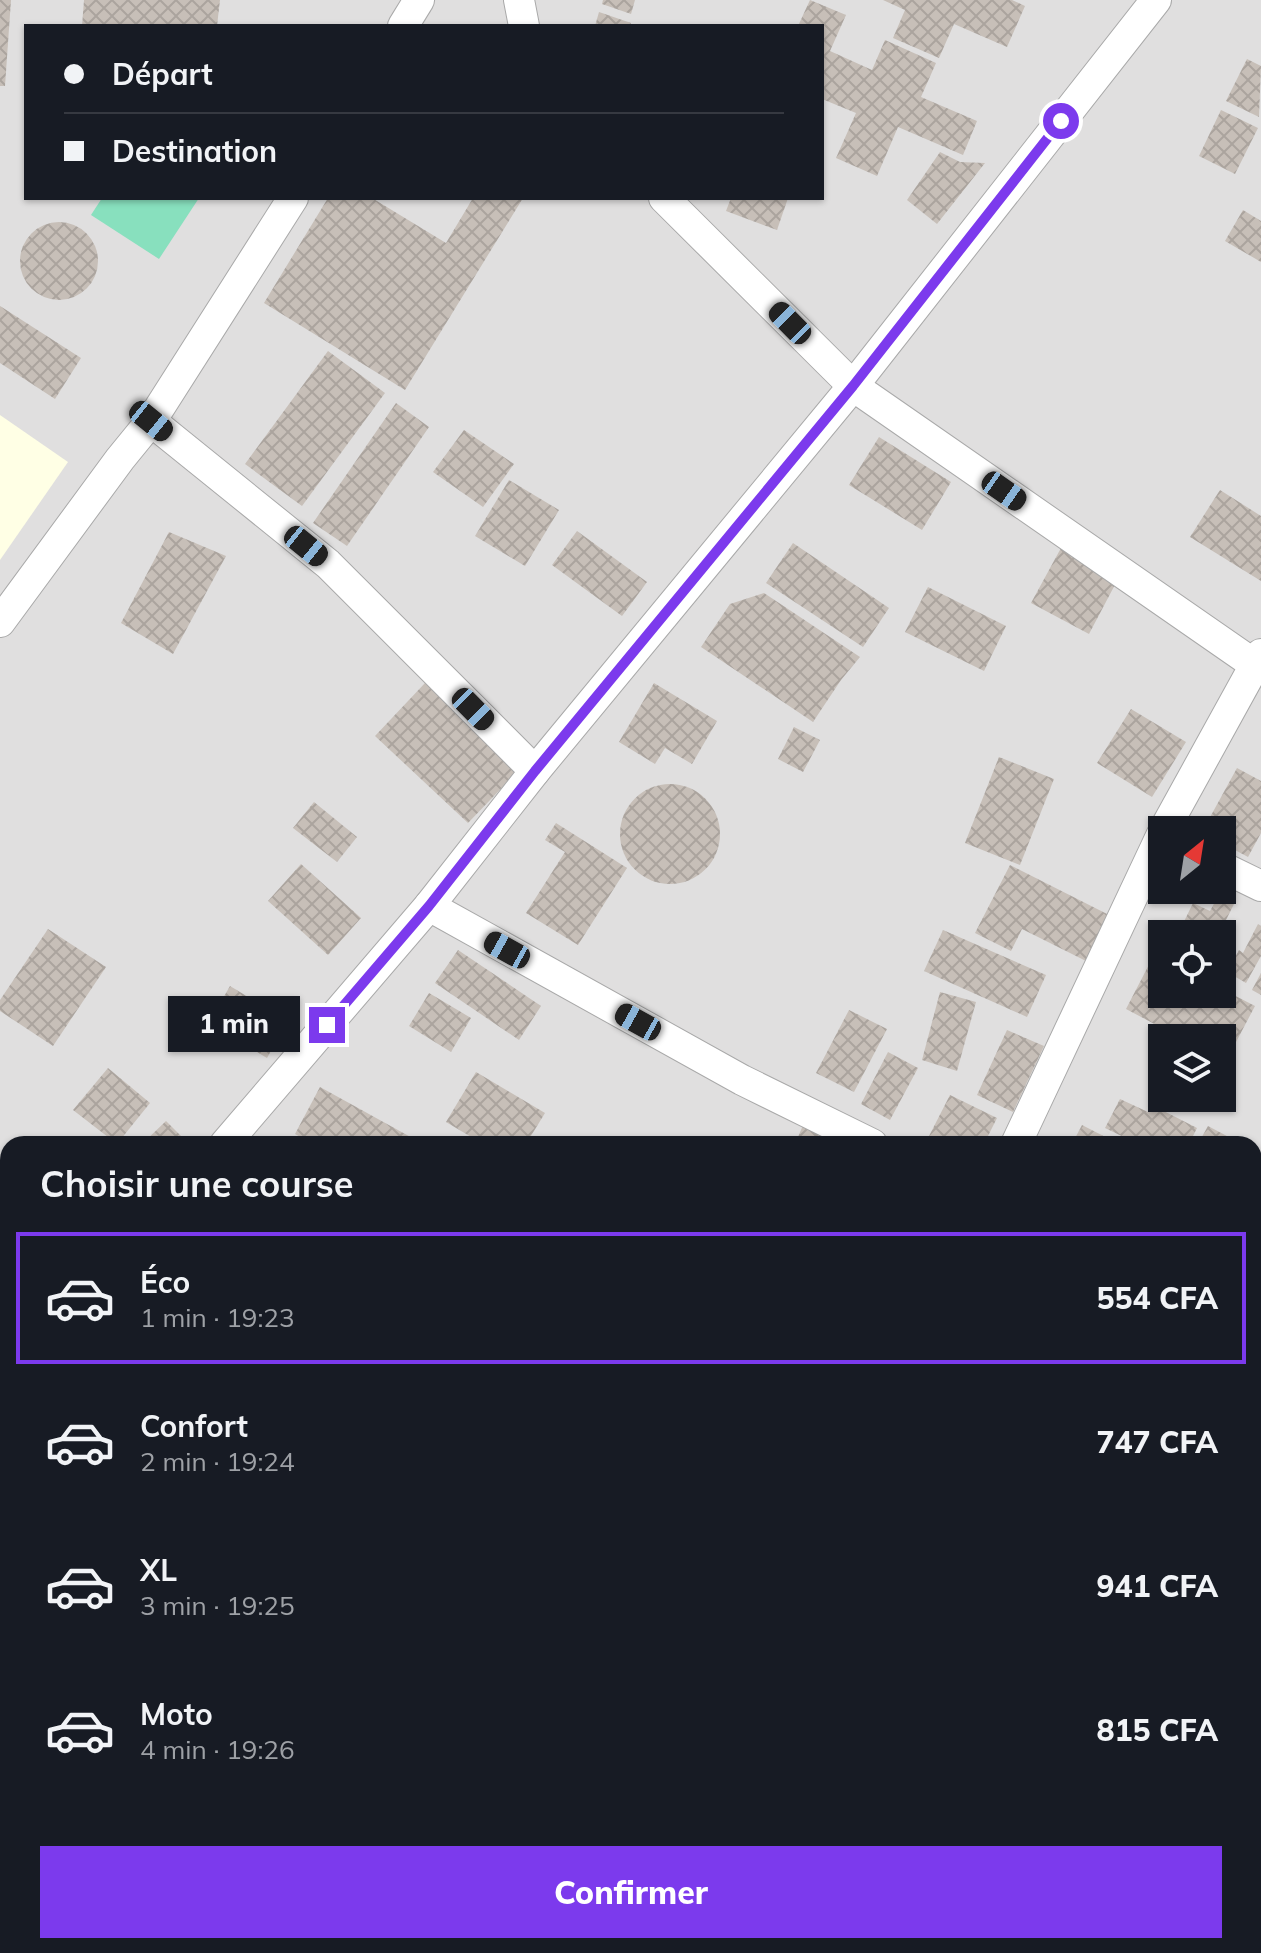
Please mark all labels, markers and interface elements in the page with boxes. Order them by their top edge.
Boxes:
text: Départ [112,55,213,93]
route start [1043,103,1079,139]
text: Destination [112,132,277,170]
car [765,298,815,348]
car [125,397,177,445]
car [977,467,1031,515]
car [280,522,332,570]
car [448,684,498,734]
north arrow [1148,816,1236,904]
map controls [1148,816,1236,1112]
button: locate [1148,920,1236,1008]
car [480,928,534,972]
callout: 1 min [167,997,299,1053]
car [611,1000,665,1044]
text: 1 min [199,1007,269,1040]
route end [309,1007,345,1043]
button: layers [1148,1024,1236,1112]
text: Choisir une course [40,1161,354,1206]
icon: car [44,1262,116,1334]
text: Éco [140,1263,190,1301]
text: 554 CFA [1096,1279,1218,1317]
text: 1 min · 19:23 [140,1301,295,1334]
icon: car [44,1406,116,1478]
text: Confort [140,1407,248,1445]
text: 747 CFA [1096,1423,1218,1461]
text: 2 min · 19:24 [140,1445,295,1478]
icon: car [44,1550,116,1622]
text: XL [140,1551,177,1589]
text: 941 CFA [1096,1567,1218,1605]
text: 3 min · 19:25 [140,1589,295,1622]
icon: car [44,1694,116,1766]
text: Moto [140,1695,213,1733]
text: 815 CFA [1096,1711,1218,1749]
text: 4 min · 19:26 [140,1733,295,1766]
button: Confirmer [40,1846,1222,1938]

